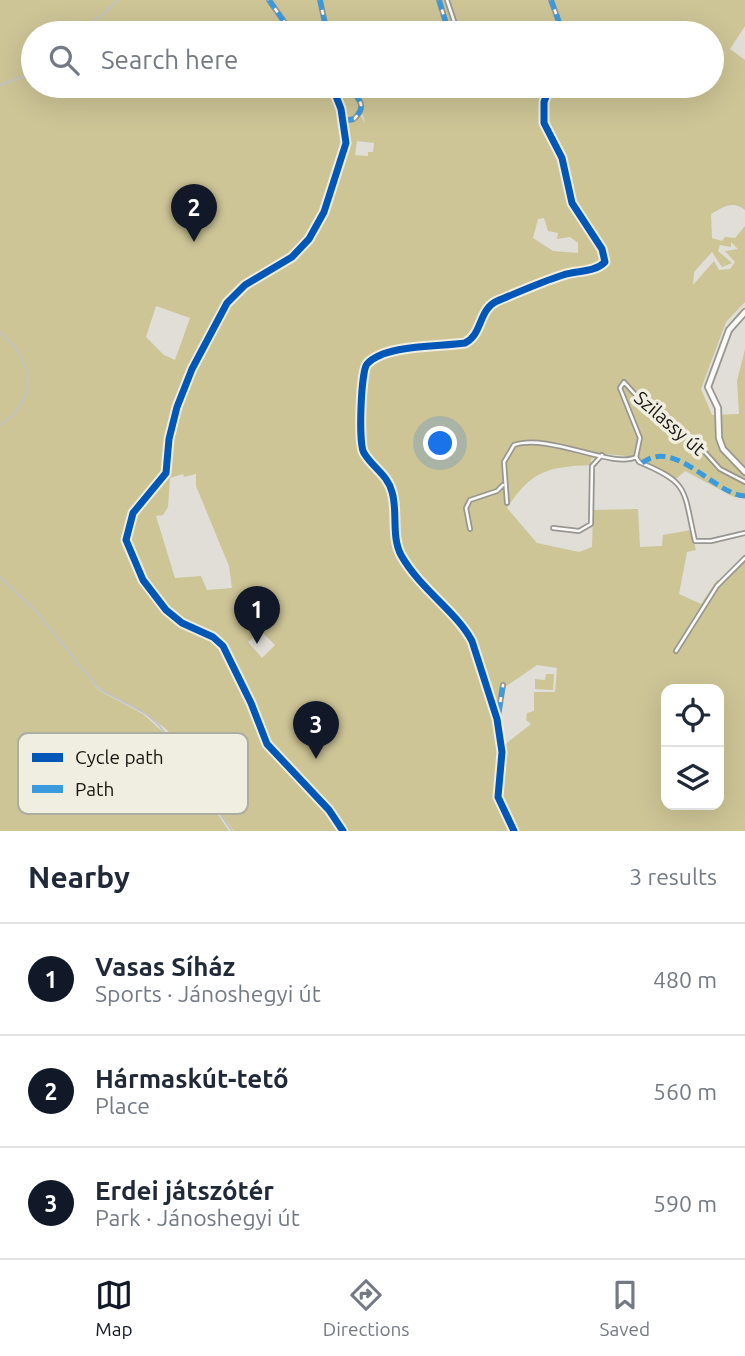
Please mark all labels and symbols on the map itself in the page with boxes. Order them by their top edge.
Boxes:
pin: 2 [171,184,217,242]
street label: Szilassy út [630,386,710,460]
your location [423,426,457,460]
pin: 1 [234,586,280,644]
pin: 3 [293,701,339,759]
legend [18,733,248,814]
text: Cycle path [75,746,164,768]
text: Path [75,778,114,800]

